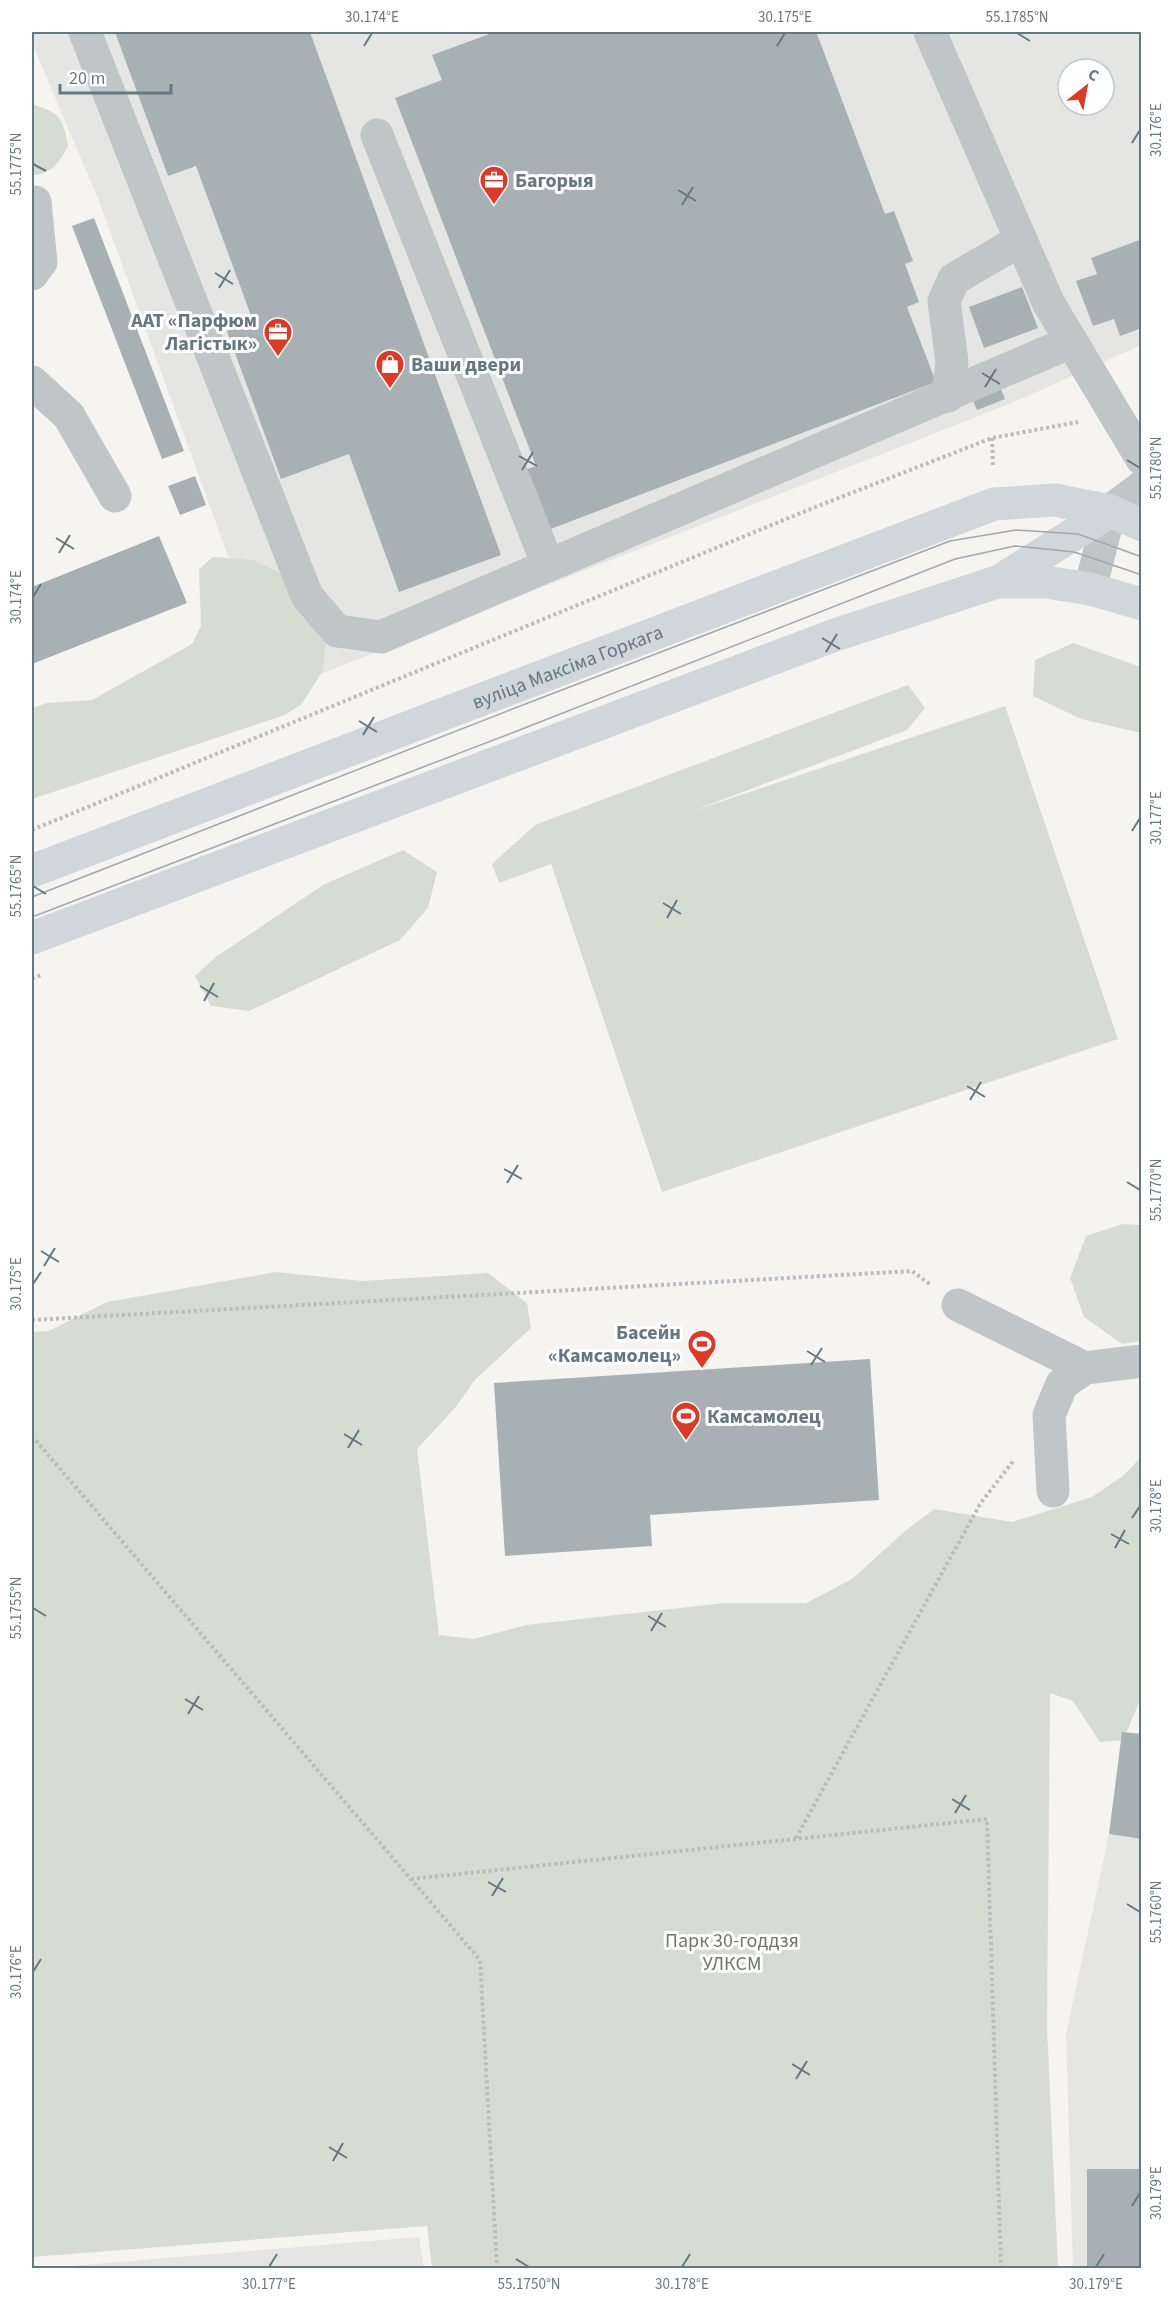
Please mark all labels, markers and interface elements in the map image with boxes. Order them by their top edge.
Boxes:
text: 30.174°E [345,7,399,28]
text: 30.175°E [758,7,812,28]
text: 55.1785°N [985,7,1049,28]
scale bar [60,57,171,95]
north arrow [1056,57,1116,117]
text: С [1084,63,1103,87]
text: 20 m [69,66,105,91]
text: 30.176°E [1146,103,1167,157]
text: 55.1775°N [6,132,27,196]
office icon: Багорыя [478,164,510,206]
place label: Багорыя [515,167,594,195]
place label: ААТ «Парфюм Лагістык» [130,307,257,358]
office icon: ААТ «Парфюм Лагістык» [262,316,294,358]
shop icon: Ваши двери [374,348,406,390]
place label: Ваши двери [411,351,521,379]
text: 55.1780°N [1146,436,1167,500]
text: 30.174°E [6,570,27,624]
street label: вуліца Максіма Горкага [468,619,667,717]
text: 30.177°E [1146,791,1167,845]
text: 55.1765°N [6,854,27,918]
text: 55.1770°N [1146,1158,1167,1222]
text: 30.175°E [6,1257,27,1311]
place label: Басейн «Камсамолец» [548,1319,681,1370]
sports icon: Басейн «Камсамолец» [686,1328,718,1370]
sports icon: Камсамолец [670,1400,702,1442]
place label: Камсамолец [707,1403,821,1431]
text: 30.178°E [1146,1479,1167,1533]
text: 55.1755°N [6,1576,27,1640]
text: 55.1760°N [1146,1880,1167,1944]
park label: Парк 30-годдзя УЛКСМ [665,1927,799,1978]
text: 30.176°E [6,1945,27,1999]
text: 30.179°E [1146,2166,1167,2220]
text: 30.177°E [242,2274,296,2295]
text: 55.1750°N [497,2274,561,2295]
text: 30.178°E [655,2274,709,2295]
text: 30.179°E [1069,2274,1123,2295]

